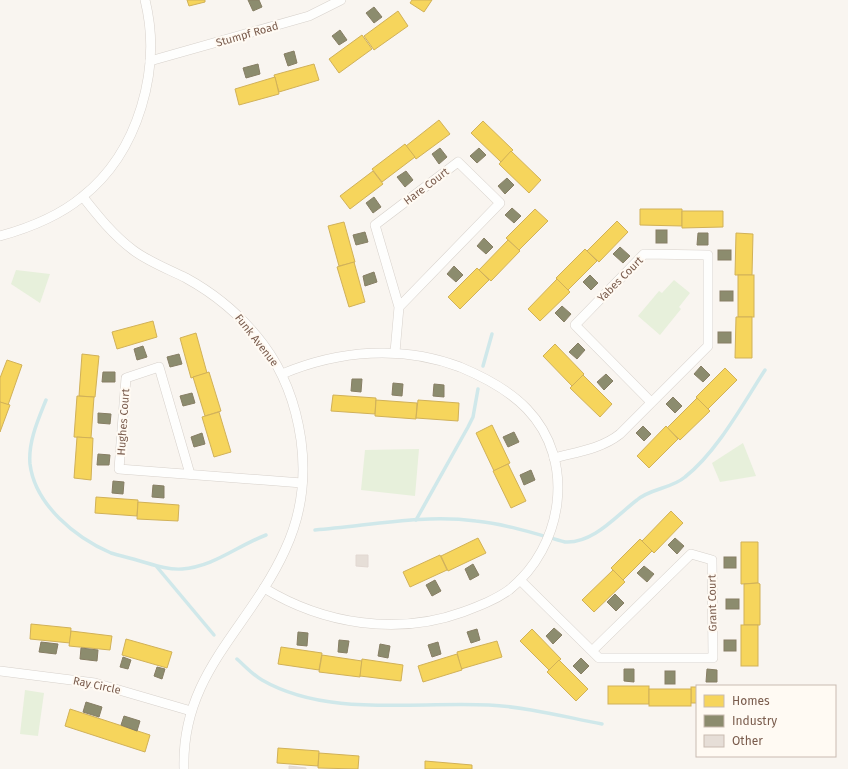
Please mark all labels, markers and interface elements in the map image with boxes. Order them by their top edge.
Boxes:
street label: Stumpf Road [214,19,280,50]
street label: Hare Court [401,165,452,208]
street label: Yabes Court [595,254,646,305]
street label: Funk Avenue [232,312,281,369]
street label: Hughes Court [115,388,132,456]
street label: Grant Court [706,574,719,632]
street label: Ray Circle [72,674,122,697]
legend [696,685,836,757]
text: Homes [732,694,770,708]
text: Industry [732,714,777,728]
text: Other [732,734,763,748]

